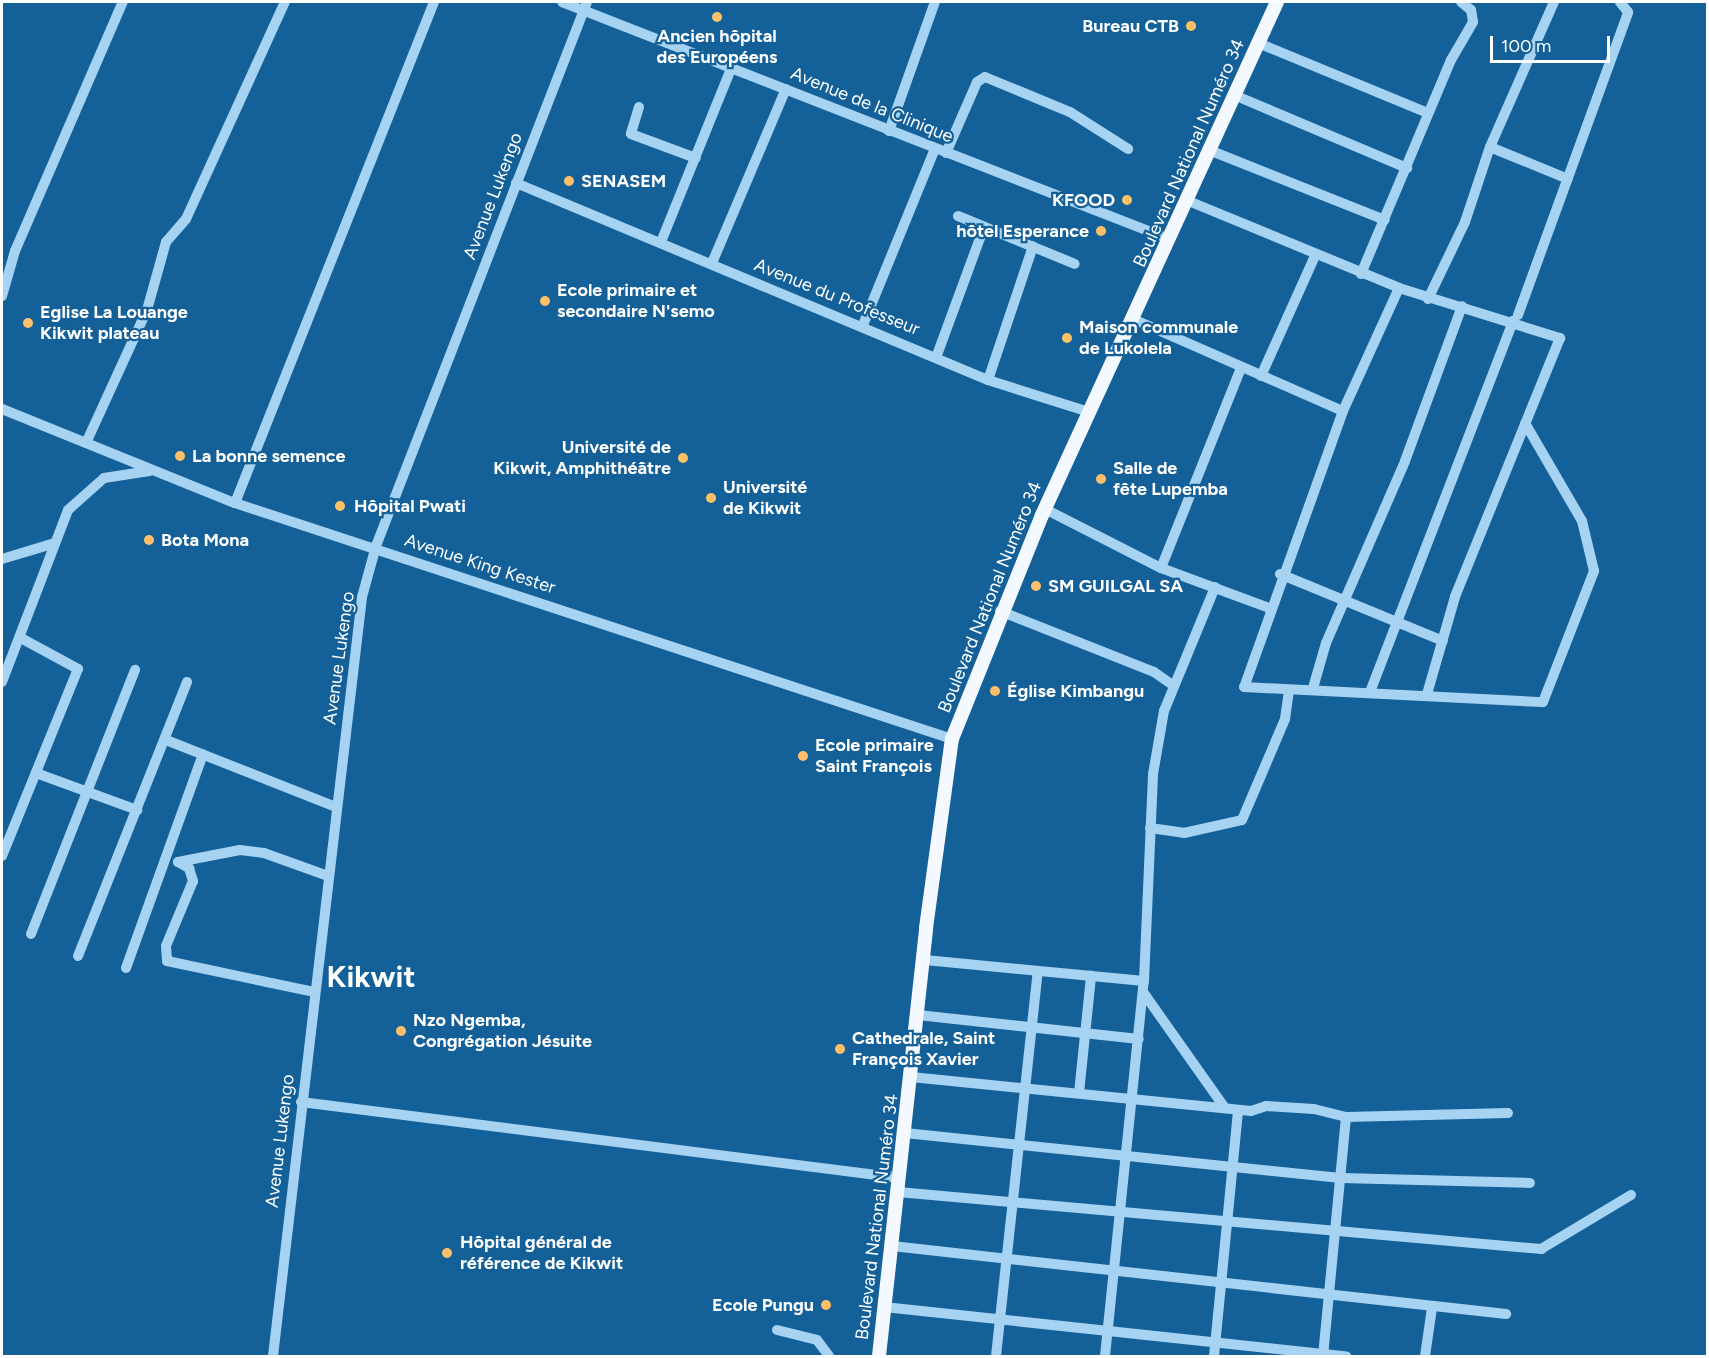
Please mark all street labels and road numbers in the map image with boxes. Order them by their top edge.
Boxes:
street label: Boulevard National Numéro 34 [1129,35,1249,271]
street label: Avenue de la Clinique [788,63,956,147]
street label: Avenue Lukengo [459,130,527,262]
street label: Avenue du Professeur [751,254,923,340]
street label: Boulevard National Numéro 34 [934,478,1046,716]
street label: Avenue King Kester [402,529,558,599]
street label: Avenue Lukengo [319,590,359,726]
street label: Avenue Lukengo [261,1073,299,1209]
street label: Boulevard National Numéro 34 [851,1093,903,1341]

